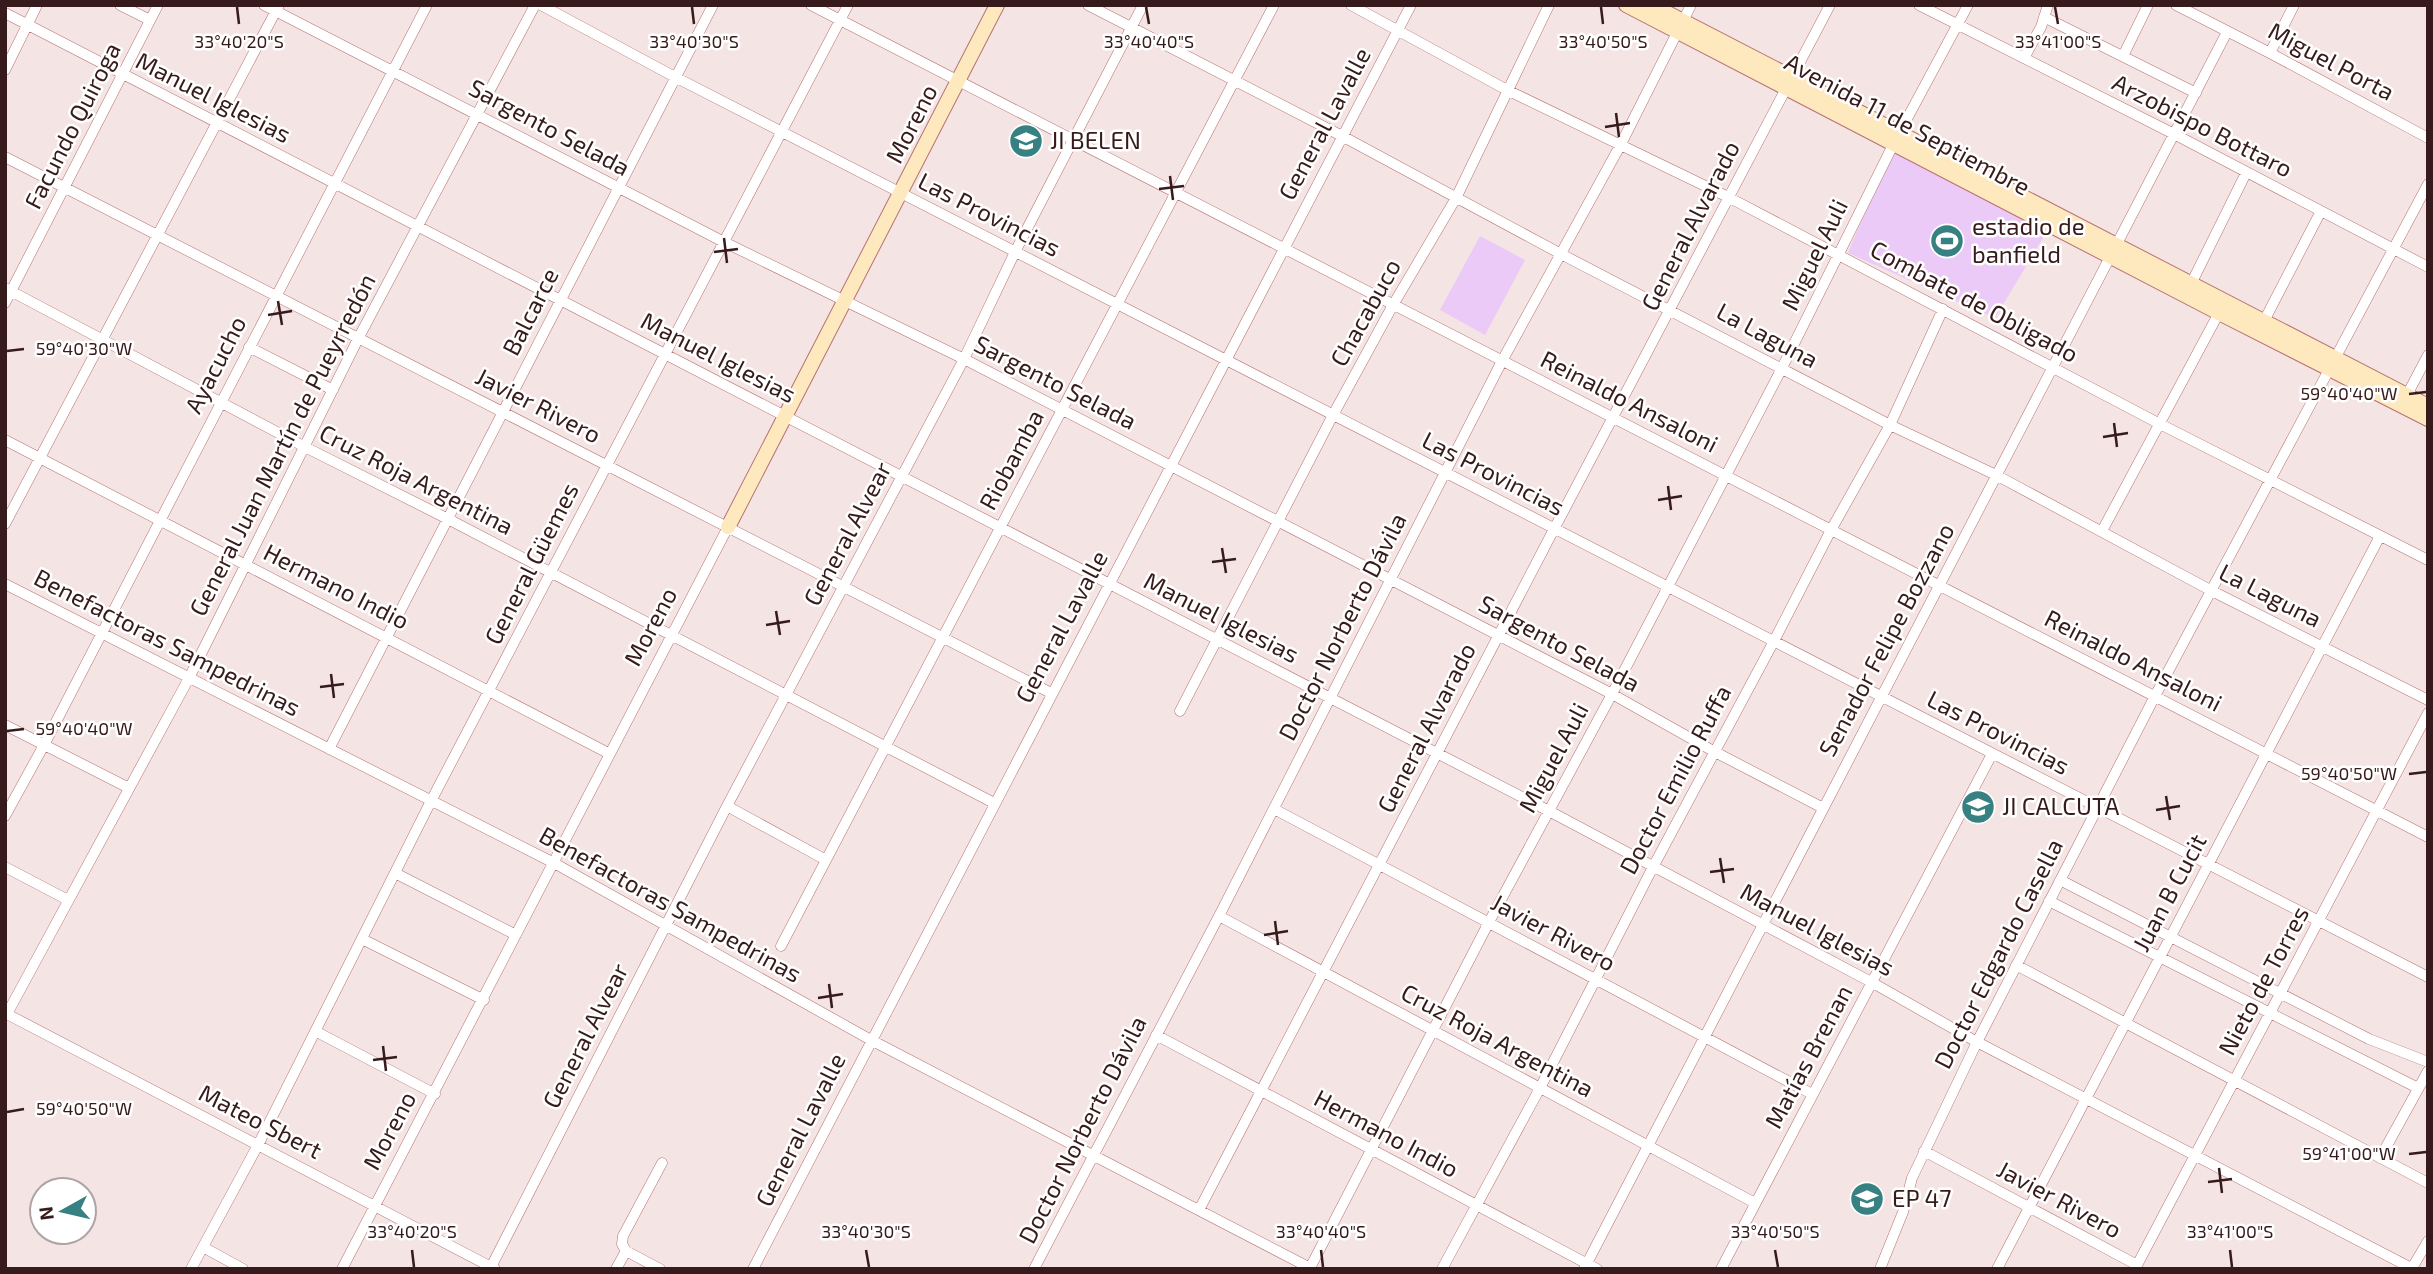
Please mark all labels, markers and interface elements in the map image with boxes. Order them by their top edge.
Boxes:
street label: Miguel Porta [2264,15,2400,106]
text: 33°40'20"S [194,30,284,52]
text: 33°40'30"S [649,30,739,52]
text: 33°40'40"S [1104,30,1194,52]
text: 33°40'50"S [1558,30,1648,52]
text: 33°41'00"S [2015,30,2101,52]
street label: Facundo Quiroga [17,37,126,213]
street label: General Lavalle [1271,42,1376,204]
street label: Manuel Iglesias [131,45,296,148]
street label: Avenida 11 de Septiembre [1780,47,2035,201]
street label: Arzobispo Bottaro [2108,67,2297,183]
street label: Sargento Selada [464,72,635,181]
street label: Moreno [879,79,943,168]
school or university icon: JI BELEN [1007,122,1045,160]
place label: JI BELEN [1050,125,1141,154]
street label: General Alvarado [1634,136,1745,315]
street label: Las Provincias [914,165,1066,262]
street label: Miguel Auli [1774,194,1853,315]
place label: estadio de banfield [1972,211,2085,268]
sports icon: estadio de banfield [1928,222,1966,260]
street label: Combate de Obligado [1866,234,2084,368]
street label: Chacabuco [1323,254,1406,371]
street label: Balcarce [495,263,564,360]
street label: General Juan Martín de Pueyrredón [182,268,381,620]
street label: La Laguna [1712,296,1823,373]
street label: Manuel Iglesias [636,305,801,408]
street label: Ayacucho [178,311,251,418]
street label: Sargento Selada [970,328,1142,435]
text: 59°40'30"W [36,337,132,359]
street label: Reinaldo Ansaloni [1536,344,1723,458]
street label: Javier Rivero [471,361,606,449]
text: 59°40'40"W [2300,382,2398,404]
street label: Riobamba [972,404,1049,514]
street label: Cruz Roja Argentina [315,417,518,540]
street label: Las Provincias [1418,424,1570,521]
street label: General Alvear [797,456,897,610]
street label: General Güemes [478,478,584,649]
street label: Doctor Norberto Dávila [1272,508,1412,745]
street label: Senador Felipe Bozzano [1812,518,1959,761]
street label: Hermano Indio [259,537,414,635]
street label: General Lavalle [1008,545,1113,707]
street label: La Laguna [2215,557,2327,633]
street label: Benefactoras Sampedrinas [30,562,306,722]
street label: Manuel Iglesias [1139,565,1304,668]
street label: Moreno [617,582,682,670]
street label: Sargento Selada [1474,588,1645,697]
street label: Reinaldo Ansaloni [2040,603,2227,717]
street label: General Alvarado [1370,638,1481,817]
street label: Doctor Emilio Ruffa [1613,680,1737,879]
street label: Las Provincias [1923,683,2075,780]
street label: Miguel Auli [1512,698,1594,817]
text: 59°40'40"W [35,717,133,739]
text: 59°40'50"W [2301,762,2397,784]
school or university icon: JI CALCUTA [1959,788,1997,826]
place label: JI CALCUTA [2002,791,2120,820]
street label: Benefactoras Sampedrinas [535,820,807,988]
street label: Juan B Cucit [2126,829,2212,956]
street label: Doctor Edgardo Casella [1927,834,2068,1073]
street label: Manuel Iglesias [1736,876,1899,981]
street label: Javier Rivero [1487,887,1621,977]
street label: Nieto de Torres [2211,901,2314,1060]
street label: General Alvear [536,958,634,1113]
street label: Cruz Roja Argentina [1397,977,1599,1103]
street label: Matías Brenan [1758,980,1858,1133]
street label: Doctor Norberto Dávila [1012,1011,1152,1248]
street label: General Lavalle [749,1048,851,1211]
street label: Mateo Sbert [194,1077,327,1164]
street label: Hermano Indio [1310,1082,1464,1183]
street label: Moreno [356,1086,421,1174]
text: 59°40'50"W [36,1097,132,1119]
text: 59°41'00"W [2302,1142,2396,1164]
street label: Javier Rivero [1993,1154,2127,1244]
north arrow [28,1176,98,1246]
school or university icon: EP 47 [1848,1180,1886,1218]
place label: EP 47 [1892,1183,1952,1212]
text: N [33,1205,58,1222]
text: 33°40'20"S [367,1220,457,1242]
text: 33°40'30"S [821,1220,911,1242]
text: 33°40'40"S [1276,1220,1366,1242]
text: 33°40'50"S [1730,1220,1820,1242]
text: 33°41'00"S [2187,1220,2273,1242]

